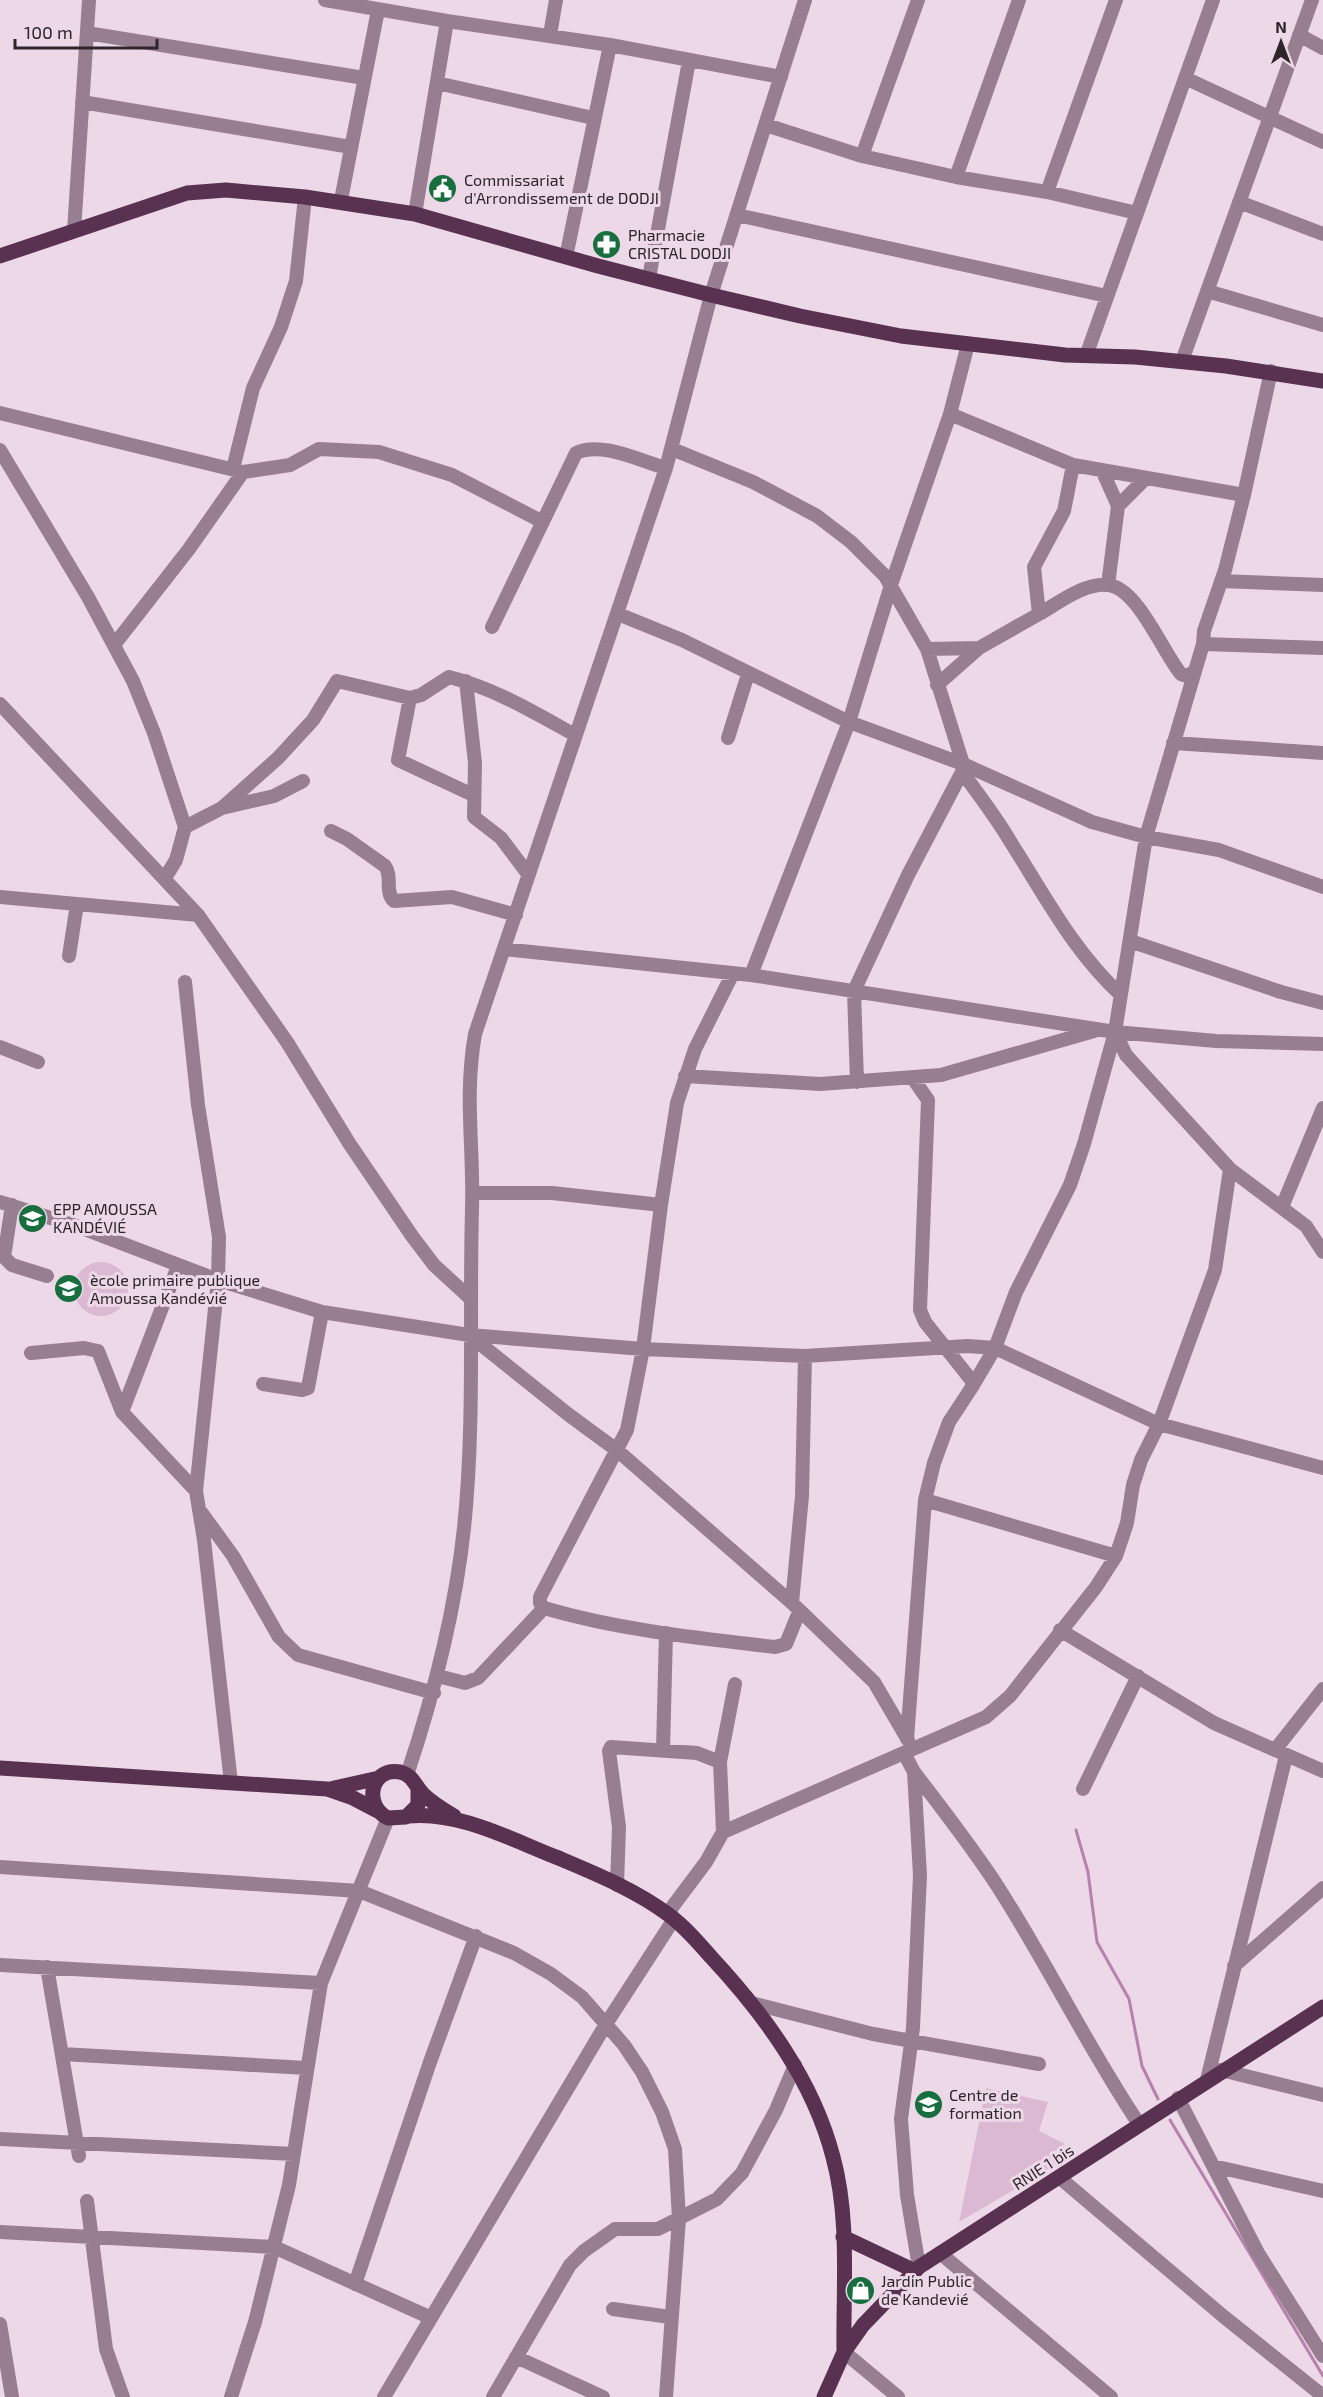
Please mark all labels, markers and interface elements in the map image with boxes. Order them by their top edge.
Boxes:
scale bar [15,12,158,50]
north arrow [1251,12,1311,72]
text: N [1275,17,1287,36]
text: 100 m [24,21,73,43]
place label: Commissariat d'Arrondissement de DODJI [464,170,659,207]
public building icon: Commissariat d'Arrondissement de DODJI [427,173,459,205]
place label: Pharmacie CRISTAL DODJI [628,225,731,262]
pharmacy icon: Pharmacie CRISTAL DODJI [591,228,623,260]
place label: EPP AMOUSSA KANDÉVIÉ [53,1199,157,1236]
school or university icon: EPP AMOUSSA KANDÉVIÉ [16,1202,48,1234]
place label: ècole primaire publique Amoussa Kandévié [90,1270,260,1307]
school or university icon: ècole primaire publique Amoussa Kandévié [53,1273,85,1305]
place label: Centre de formation [949,2085,1022,2122]
school or university icon: Centre de formation [912,2088,944,2120]
street label: RNIE 1 bis [1009,2140,1077,2193]
place label: Jardin Public de Kandevié [881,2271,972,2308]
shop icon: Jardin Public de Kandevié [844,2274,876,2306]

